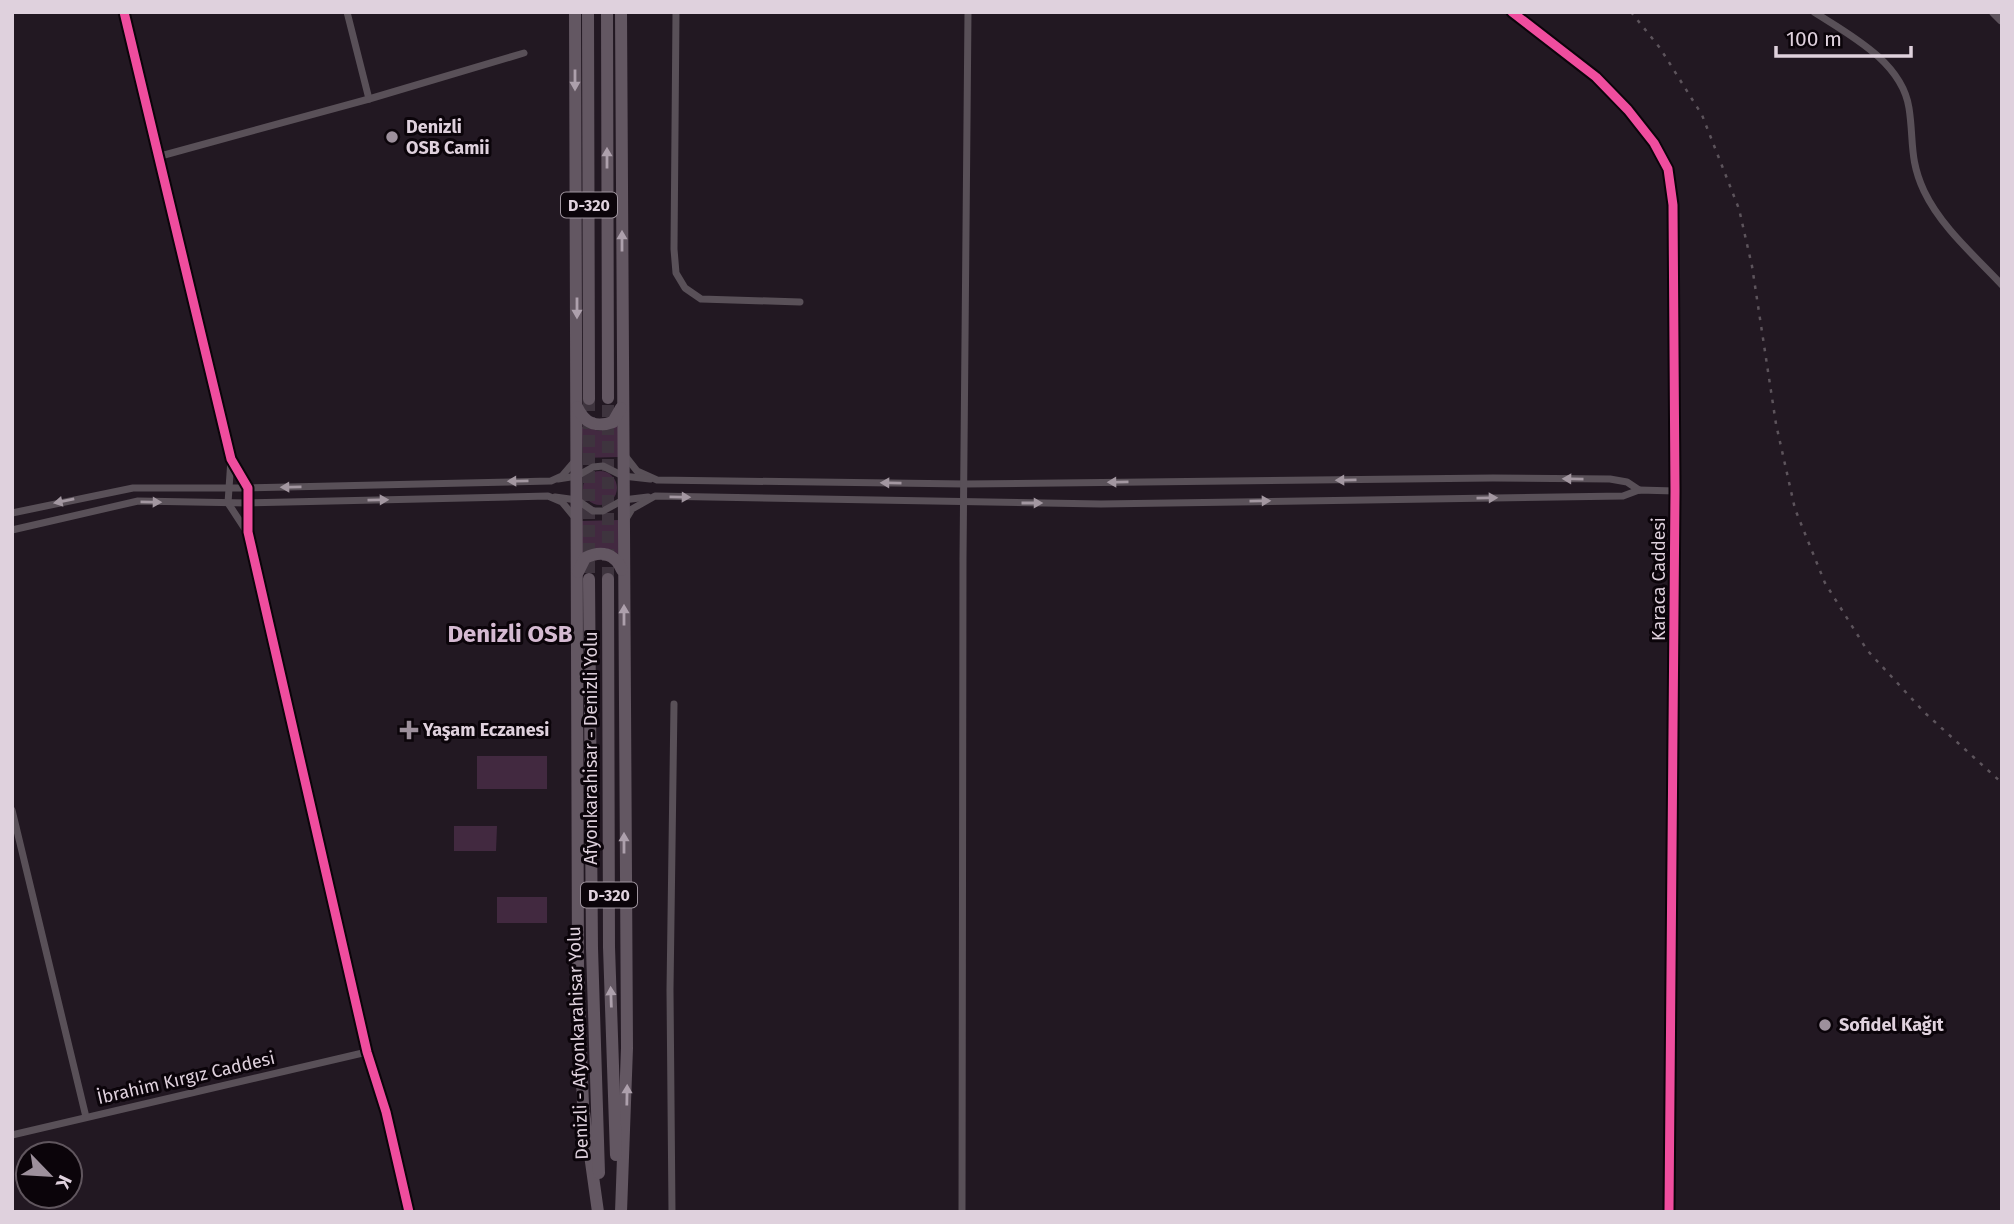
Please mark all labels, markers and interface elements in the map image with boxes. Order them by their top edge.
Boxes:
scale bar [1776,14,1911,58]
text: 100 m [1786,26,1842,52]
one-way arrow [569,70,581,92]
place label: Denizli OSB Camii [406,116,490,159]
marker: Denizli OSB Camii [384,129,400,145]
one-way arrow [601,147,613,169]
road number: D-320 [561,192,617,218]
one-way arrow [617,229,628,251]
one-way arrow [571,297,583,319]
one-way arrow [1562,473,1584,485]
one-way arrow [1335,474,1357,486]
one-way arrow [507,476,529,487]
one-way arrow [1107,476,1129,488]
one-way arrow [880,477,902,489]
one-way arrow [279,481,301,492]
one-way arrow [669,491,691,502]
one-way arrow [1477,492,1499,504]
one-way arrow [367,494,389,506]
one-way arrow [1249,495,1271,507]
one-way arrow [53,496,75,507]
one-way arrow [140,496,162,507]
one-way arrow [1022,497,1044,509]
street label: Karaca Caddesi [1648,517,1670,641]
one-way arrow [618,604,630,626]
district label: Denizli OSB [447,620,573,648]
street label: Afyonkarahisar - Denizli Yolu [580,631,602,865]
place label: Yaşam Eczanesi [422,719,549,741]
marker: Yaşam Eczanesi [401,722,417,738]
one-way arrow [618,831,630,853]
road number: D-320 [581,882,637,908]
street label: Denizli - Afyonkarahisar Yolu [563,926,593,1160]
one-way arrow [605,985,616,1007]
place label: Sofidel Kağıt [1839,1014,1945,1036]
marker: Sofidel Kağıt [1817,1017,1833,1033]
street label: İbrahim Kırgız Caddesi [95,1047,277,1109]
one-way arrow [621,1083,632,1105]
north arrow [14,1140,84,1210]
text: K [51,1172,77,1193]

